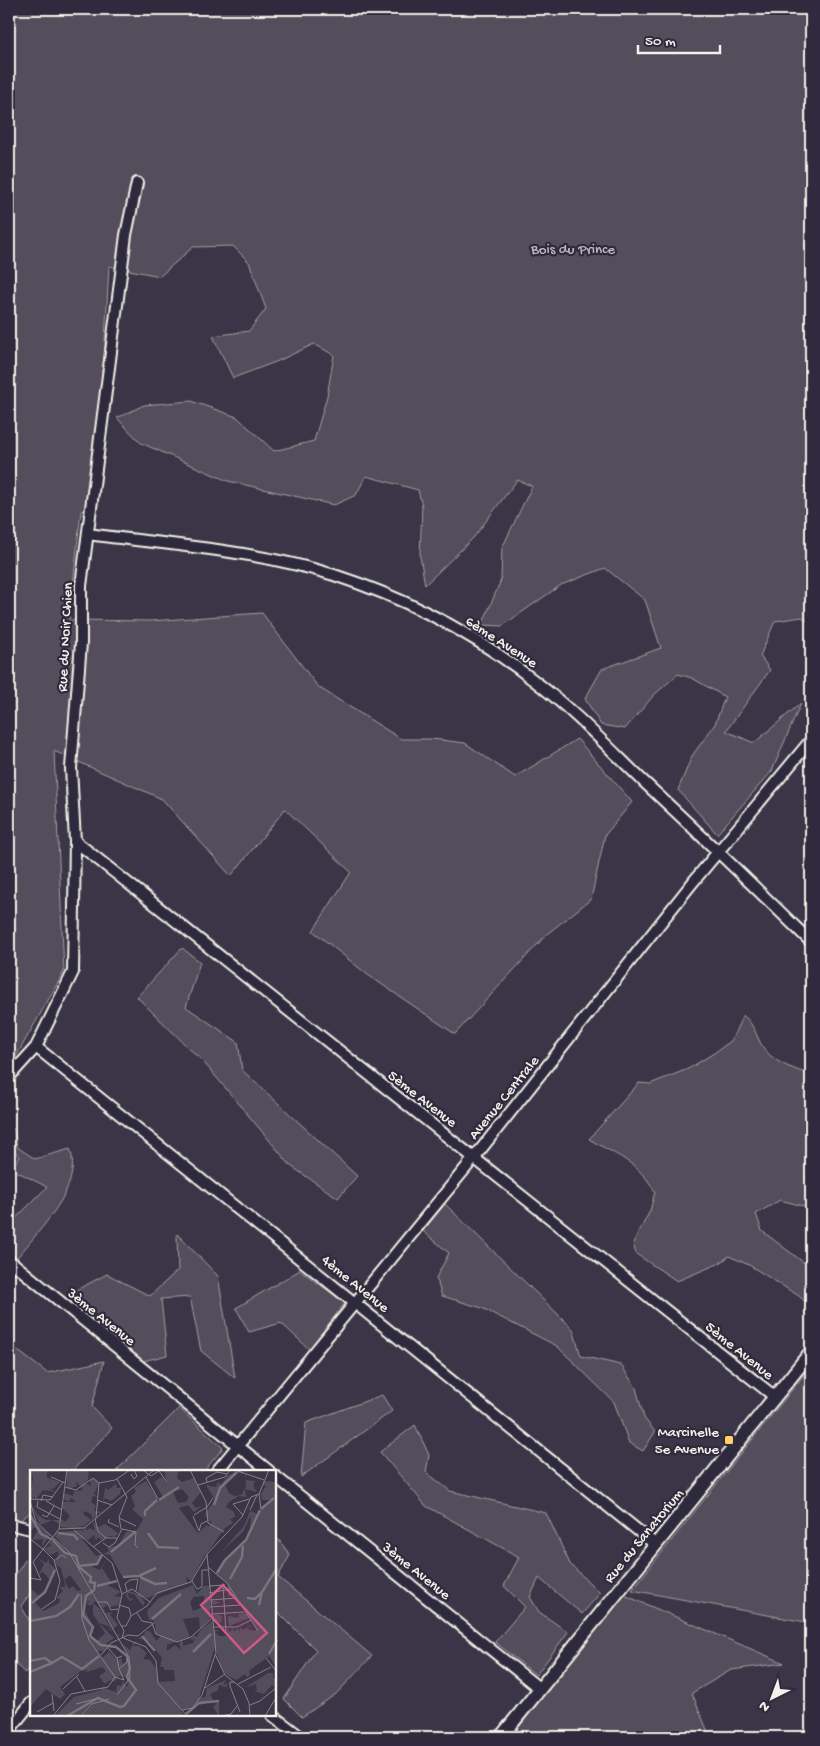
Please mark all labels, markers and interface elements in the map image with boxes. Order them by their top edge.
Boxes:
scale bar [638,22,720,54]
text: 50 m [645,33,676,51]
park label: Bois du Prince [530,241,615,259]
street label: Rue du Noir Chien [54,582,78,692]
street label: 6ème Avenue [461,613,541,673]
street label: Avenue Centrale [465,1053,544,1144]
street label: 5ème Avenue [384,1067,460,1132]
street label: 4ème Avenue [317,1252,392,1317]
street label: 3ème Avenue [62,1284,139,1351]
street label: 5ème Avenue [701,1319,777,1385]
place label: Marcinelle 5e Avenue [655,1424,719,1459]
marker: Marcinelle 5e Avenue [723,1434,735,1446]
inset map [30,1470,276,1716]
street label: Rue du Sanatorium [601,1485,688,1587]
street label: 3ème Avenue [377,1538,454,1605]
north arrow [748,1674,798,1724]
text: N [756,1696,774,1715]

